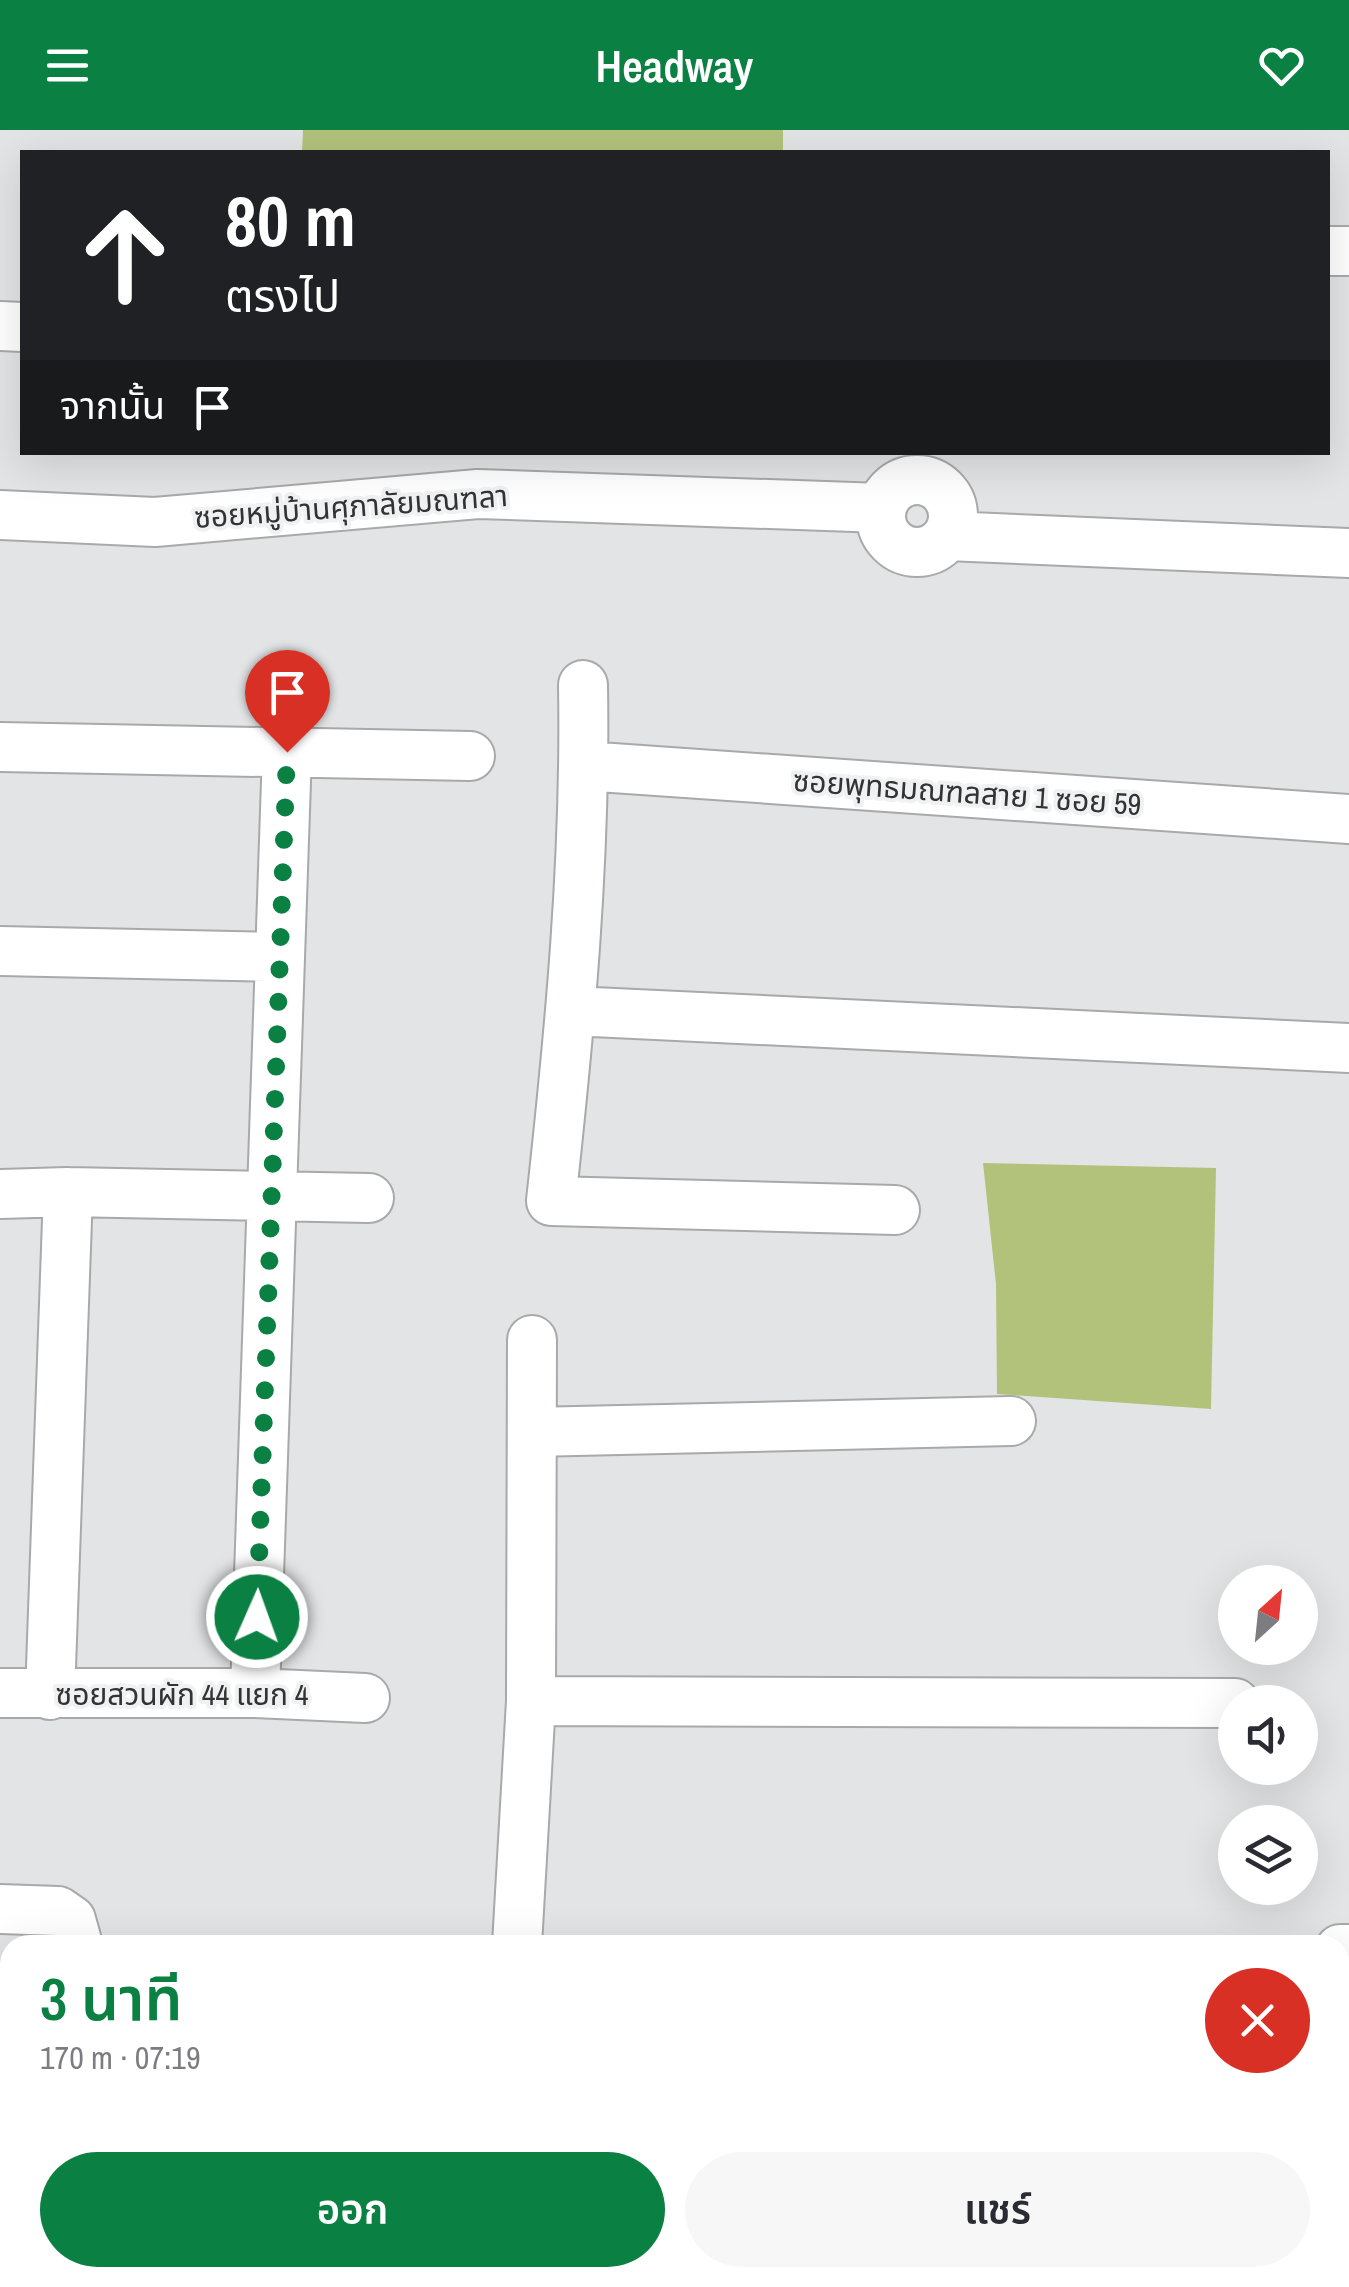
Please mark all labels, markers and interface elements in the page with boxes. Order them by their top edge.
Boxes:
text: Headway [596,35,753,96]
icon: menu [40,38,95,93]
icon: heart [1254,38,1309,93]
text: 80 m [225,174,356,268]
icon: ahead [60,190,190,320]
text: ตรงไป [225,265,340,326]
text: จากนั้น [60,380,165,431]
icon: arrive [185,380,240,435]
street label: ซอยหมู่บ้านศุภาลัยมณฑลา [193,475,509,537]
pin [245,650,330,753]
icon: arrive [260,665,315,720]
street label: ซอยพุทธมณฑลสาย 1 ซอย 59 [791,760,1143,824]
position arrow [205,1565,309,1669]
north arrow [1218,1565,1318,1665]
map controls [1218,1565,1318,1905]
street label: ซอยสวนผัก 44 แยก 4 [56,1674,309,1714]
button: sound [1218,1685,1318,1785]
button: layers [1218,1805,1318,1905]
text: 3 นาที [40,1958,182,2039]
button: close [1205,1968,1310,2073]
text: 170 m · 07:19 [40,2036,200,2079]
button: ออก [40,2152,665,2267]
button: แชร์ [685,2152,1310,2267]

